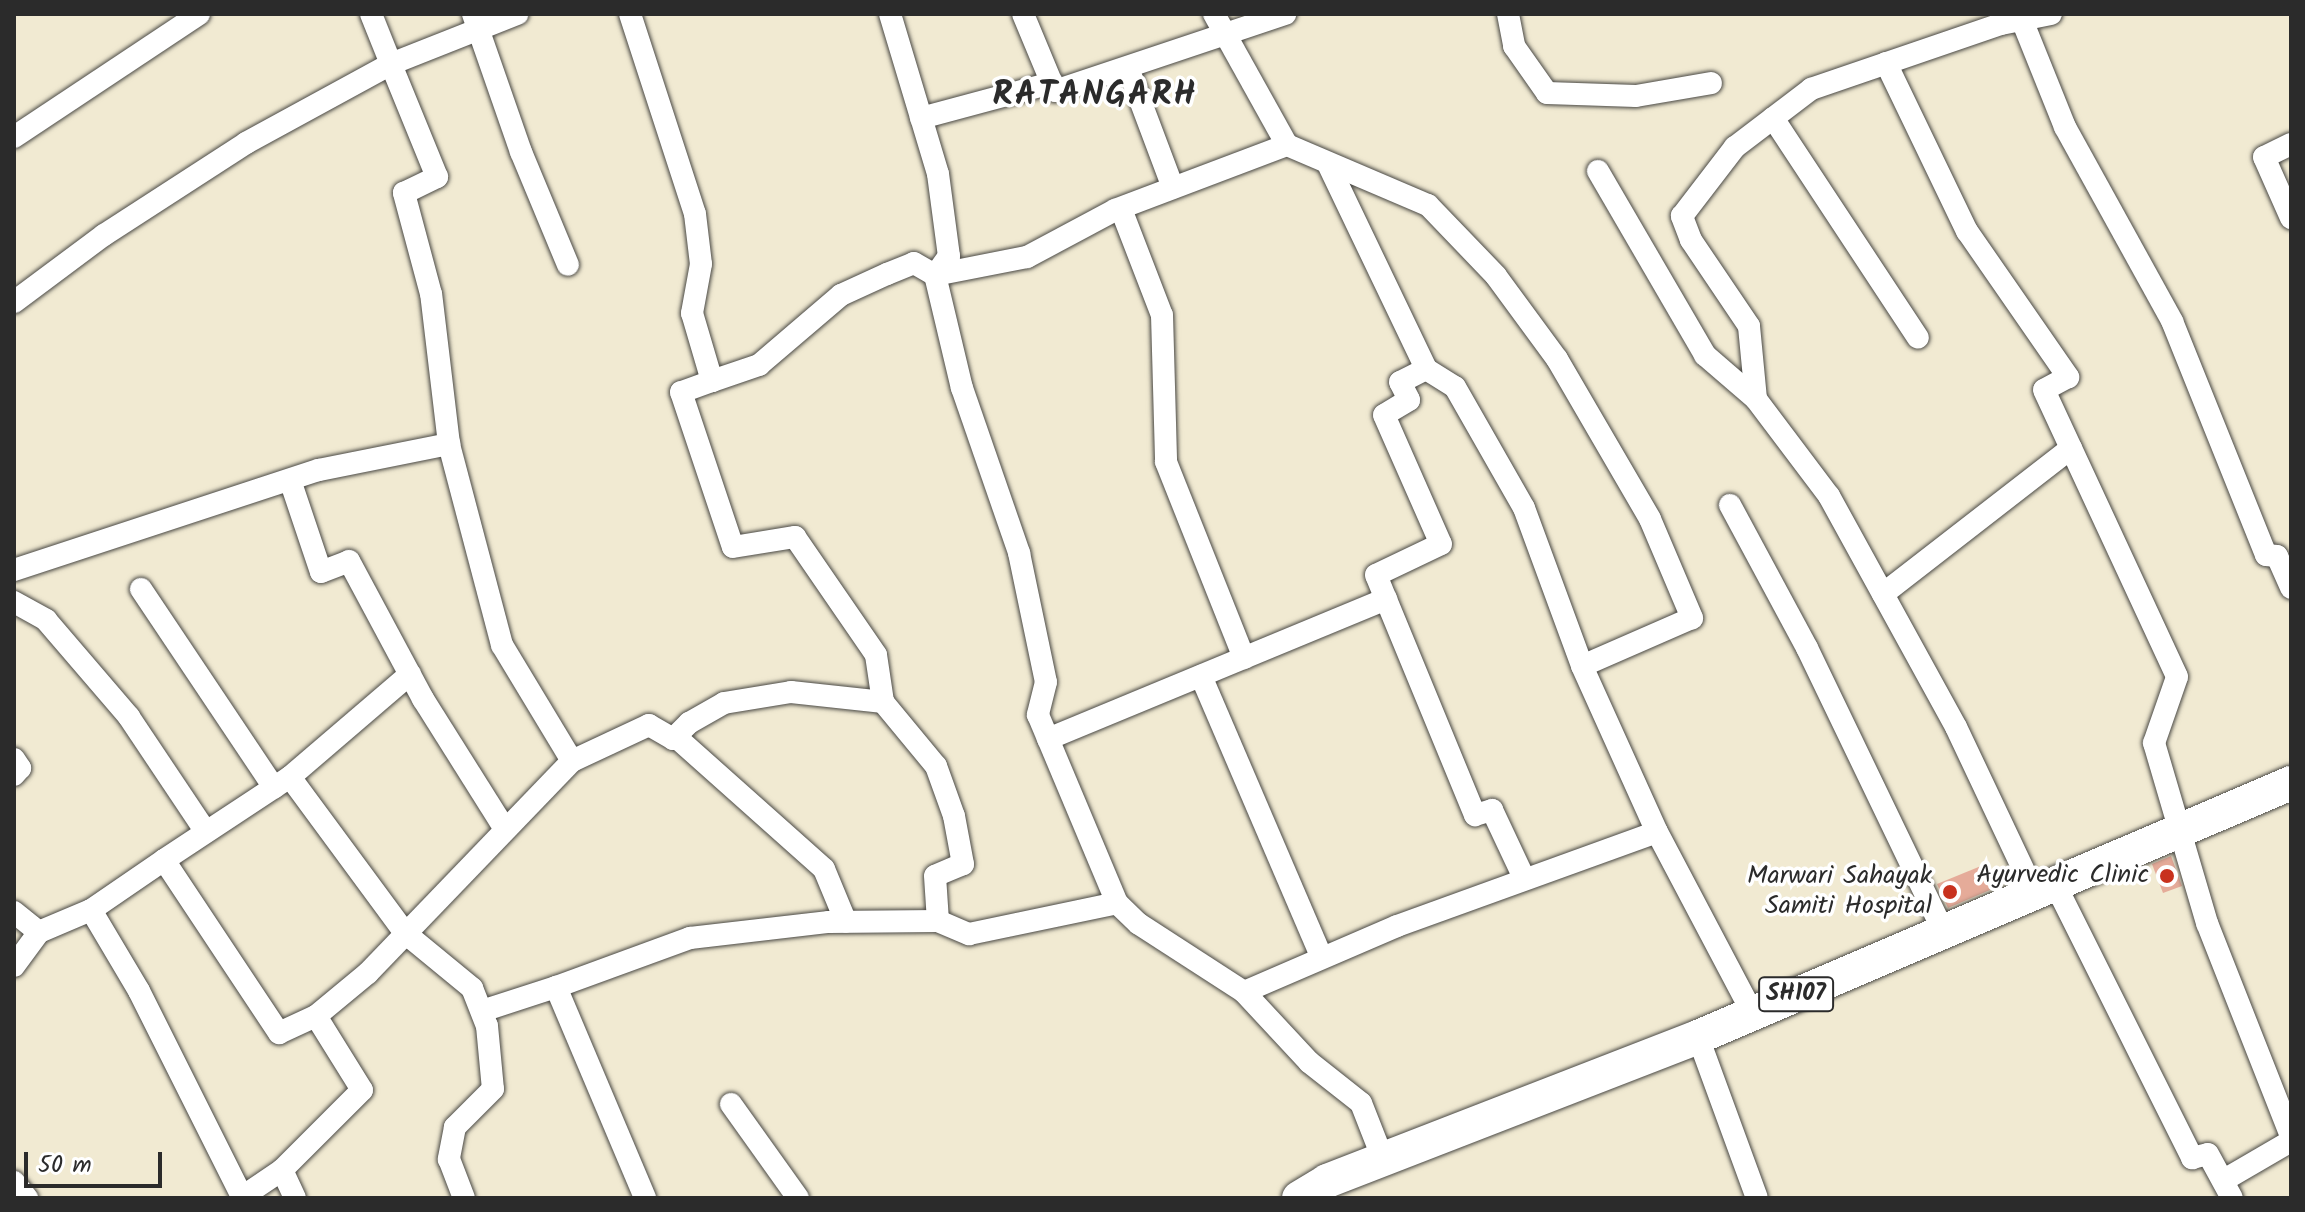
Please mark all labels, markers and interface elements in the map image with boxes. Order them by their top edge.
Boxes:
district label: RATANGARH [992,76,1198,116]
place label: Ayurvedic Clinic [1976,860,2149,892]
place label: Marwari Sahayak Samiti Hospital [1747,861,1932,922]
marker: Ayurvedic Clinic [2156,865,2178,887]
marker: Marwari Sahayak Samiti Hospital [1939,881,1961,903]
road number: SH107 [1758,974,1834,1014]
scale bar [28,1136,166,1186]
text: 50 m [38,1146,92,1185]

